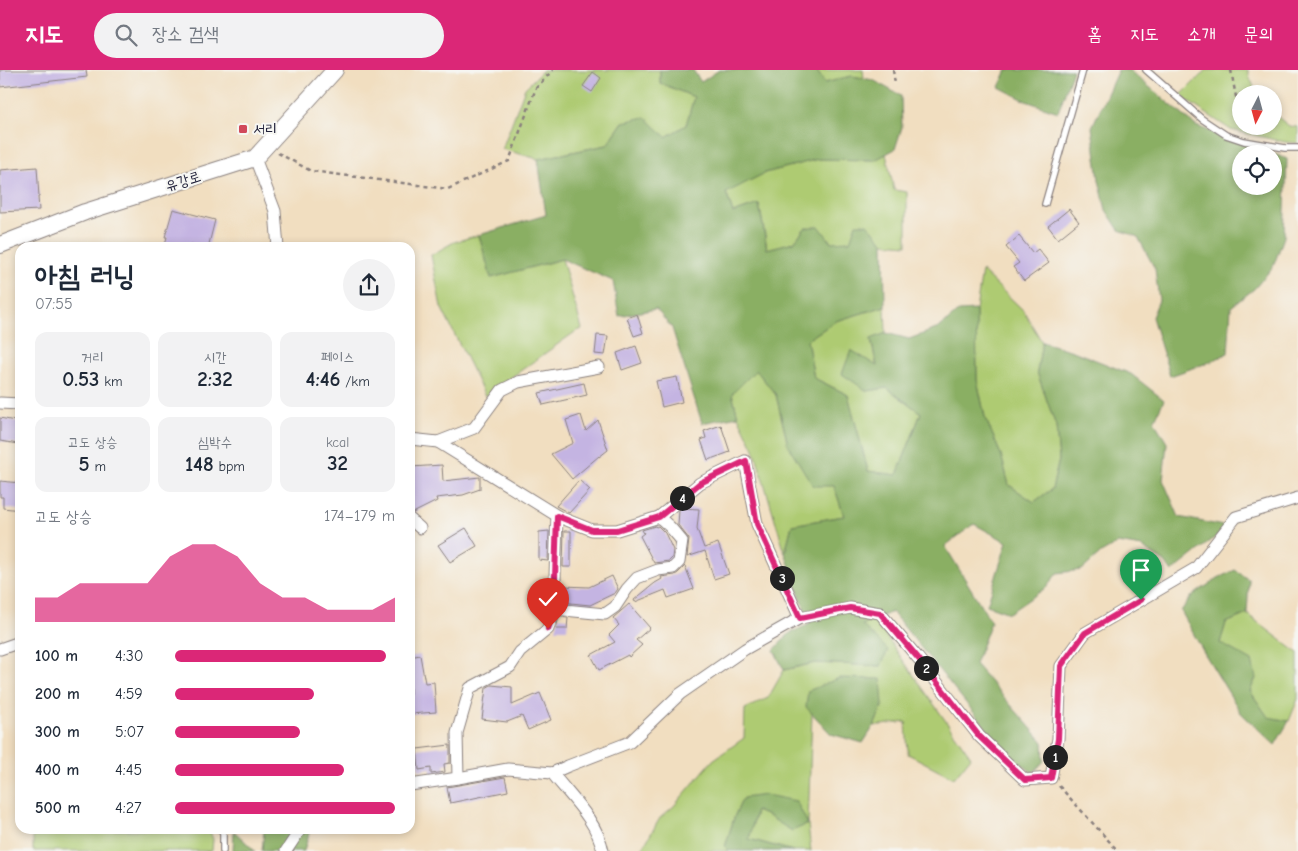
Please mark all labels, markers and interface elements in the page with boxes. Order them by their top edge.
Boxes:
search box [94,13,444,58]
text: 지도 [25,20,64,48]
icon: search [112,21,140,49]
text: 장소 검색 [152,23,219,45]
text: 홈 [1088,24,1102,45]
text: 지도 [1130,24,1159,45]
text: 소개 [1187,24,1216,45]
text: 문의 [1244,24,1273,45]
north arrow [1232,85,1282,135]
map controls [1232,85,1282,195]
place label: 서리 [253,120,277,138]
marker: 서리 [237,123,249,135]
button: locate [1232,145,1282,195]
street label: 유강로 [163,167,203,195]
button: share [343,259,395,311]
text: 아침 러닝 [35,260,135,292]
text: 07:55 [35,295,73,313]
text: 거리 [81,349,104,366]
text: 시간 [204,349,226,366]
text: 페이스 [321,349,355,366]
text: 0.53 [62,367,99,391]
text: 2:32 [197,367,233,391]
text: 4:46 [306,367,341,391]
text: km [99,373,123,390]
text: /km [341,373,370,390]
text: 고도 상승 [67,434,117,451]
text: 심박수 [198,434,232,451]
text: kcal [326,434,349,451]
text: 32 [327,451,348,475]
text: 5 [79,452,90,476]
text: 148 [185,452,214,476]
text: m [90,458,106,475]
text: bpm [214,458,245,475]
pin: 4 [670,486,694,510]
text: 4 [679,490,686,507]
text: 174–179 m [324,507,395,525]
text: 고도 상승 [35,508,92,526]
pin [1120,549,1162,600]
icon: arrive [1127,556,1155,584]
pin: 3 [770,566,794,590]
text: 3 [779,570,786,587]
pin [527,578,569,629]
icon: check [534,585,562,613]
text: 100 m [35,647,78,665]
text: 4:30 [115,647,143,665]
pin: 2 [914,656,938,680]
text: 2 [923,660,930,677]
text: 200 m [35,685,80,703]
text: 4:59 [115,685,143,703]
text: 300 m [35,723,80,741]
text: 5:07 [115,723,144,741]
pin: 1 [1042,744,1068,770]
text: 1 [1053,749,1058,766]
text: 400 m [35,761,79,779]
text: 4:45 [115,761,142,779]
text: 500 m [35,799,80,817]
text: 4:27 [115,799,142,817]

